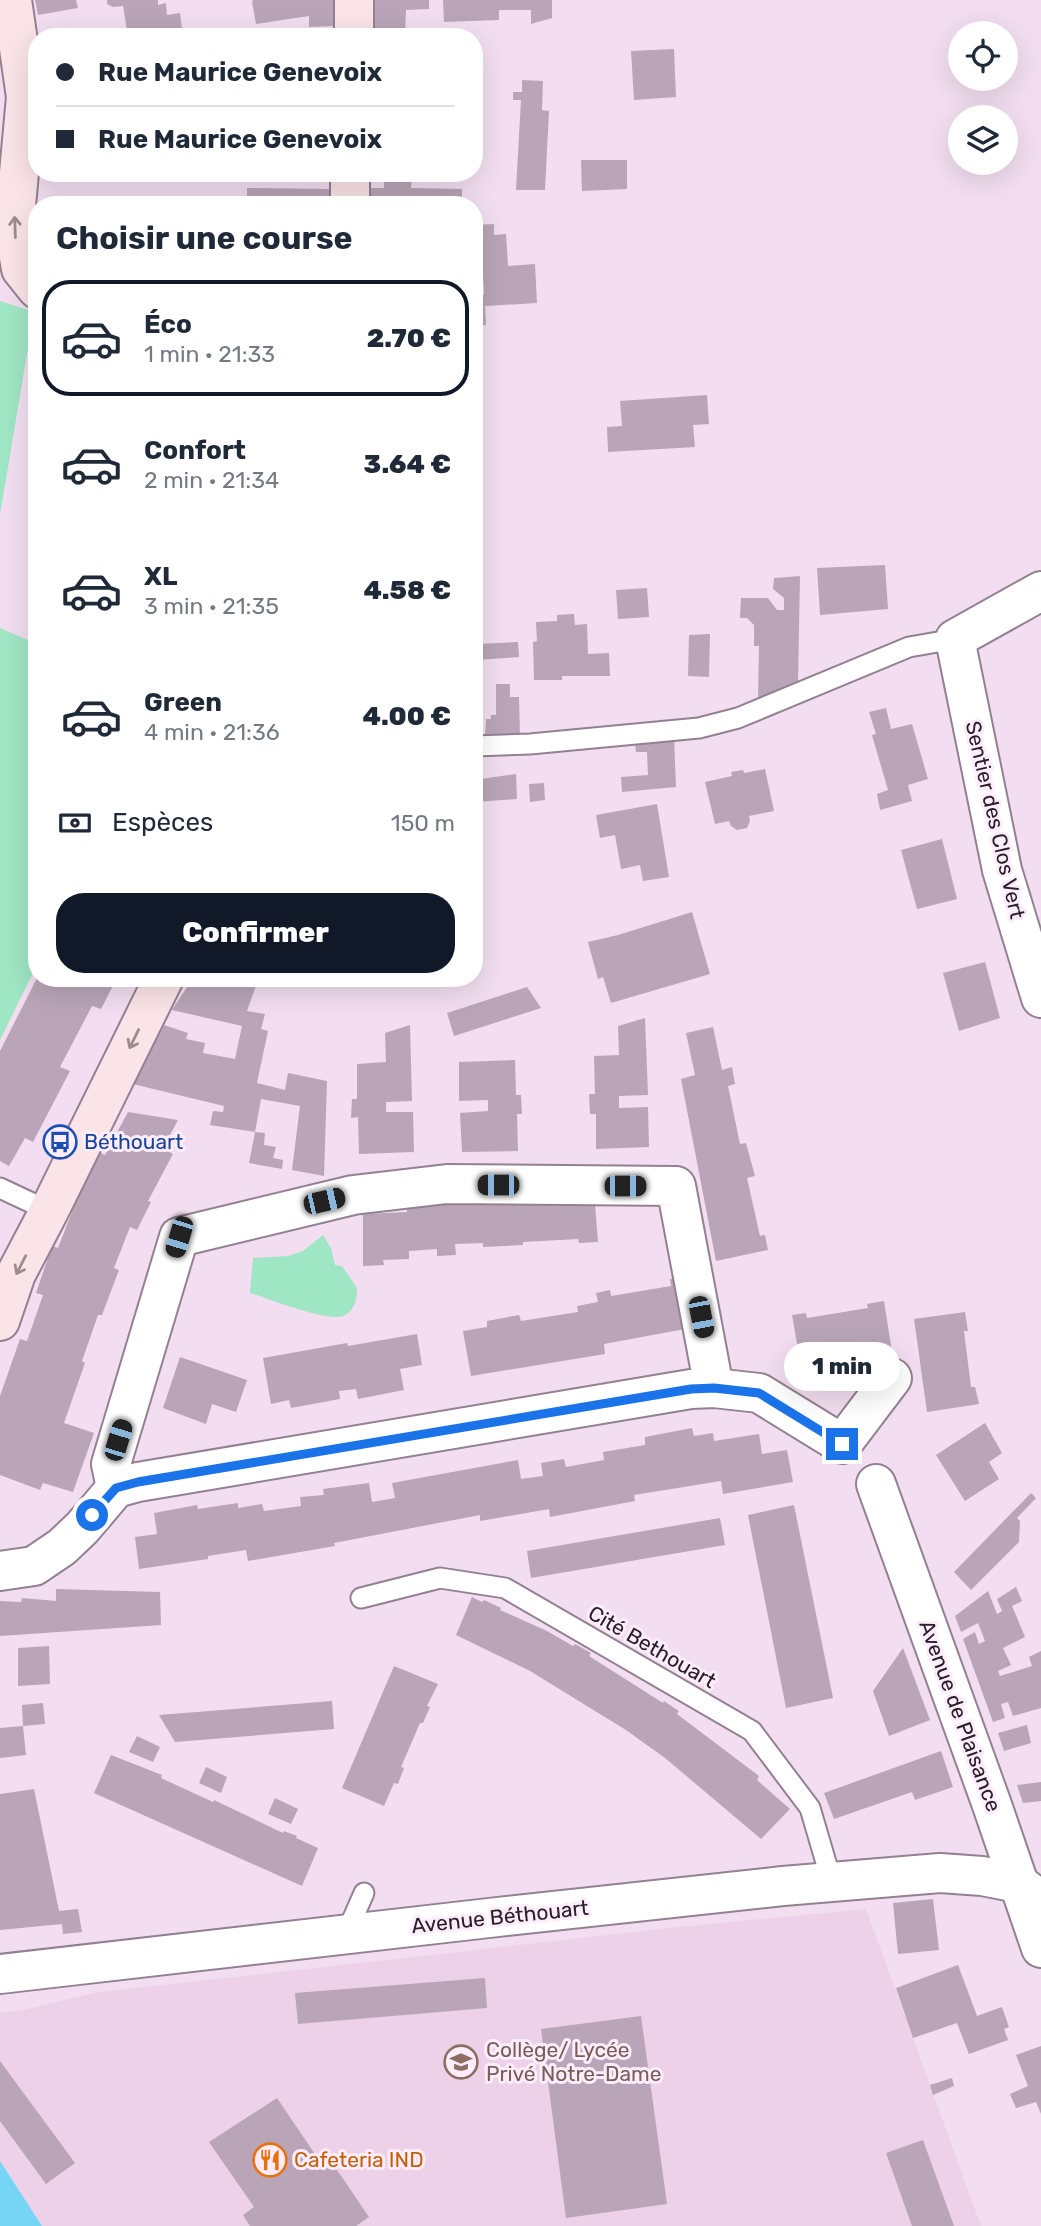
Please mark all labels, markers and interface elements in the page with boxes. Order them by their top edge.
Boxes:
map controls [948,21,1018,175]
button: locate [948,21,1018,91]
text: Rue Maurice Genevoix [98,57,382,88]
button: layers [948,105,1018,175]
text: Rue Maurice Genevoix [98,124,382,155]
one-way arrow [9,216,22,239]
text: Choisir une course [56,219,353,257]
icon: car [60,307,123,370]
text: Éco [144,309,192,340]
text: 2.70 € [367,323,451,354]
text: 1 min · 21:33 [144,340,275,368]
icon: car [60,433,123,496]
text: Confort [144,435,246,466]
text: 3.64 € [364,449,451,480]
text: 2 min · 21:34 [144,466,279,494]
icon: car [60,559,123,622]
text: XL [144,561,177,592]
text: 4.58 € [363,575,451,606]
text: 3 min · 21:35 [144,592,279,620]
icon: car [60,685,123,748]
text: Green [144,687,222,718]
text: 4.00 € [363,701,451,732]
text: 4 min · 21:36 [144,718,280,746]
street label: Sentier des Clos Vert [961,719,1030,921]
icon: cash [56,804,94,842]
text: Espèces [112,807,213,838]
text: 150 m [391,809,455,837]
button: Confirmer [56,893,455,973]
one-way arrow [127,1028,140,1049]
bus stop icon: Béthouart [41,1123,79,1161]
place label: Béthouart [84,1129,183,1154]
car [478,1175,520,1196]
car [605,1176,647,1197]
car [302,1186,347,1216]
car [163,1214,196,1260]
one-way arrow [13,1254,27,1274]
car [687,1294,716,1340]
callout: 1 min [784,1342,900,1392]
text: 1 min [812,1352,872,1380]
car [102,1417,135,1463]
route end [826,1428,858,1460]
route start [76,1499,108,1531]
street label: Cité Bethouart [584,1600,721,1693]
street label: Avenue de Plaisance [914,1617,1007,1815]
street label: Avenue Béthouart [410,1895,590,1938]
place label: Collège/ Lycée Privé Notre-Dame [486,2037,662,2086]
school or university icon: Collège/ Lycée Privé Notre-Dame [442,2043,480,2081]
restaurant icon: Cafeteria IND [251,2141,289,2179]
place label: Cafeteria IND [294,2147,424,2172]

